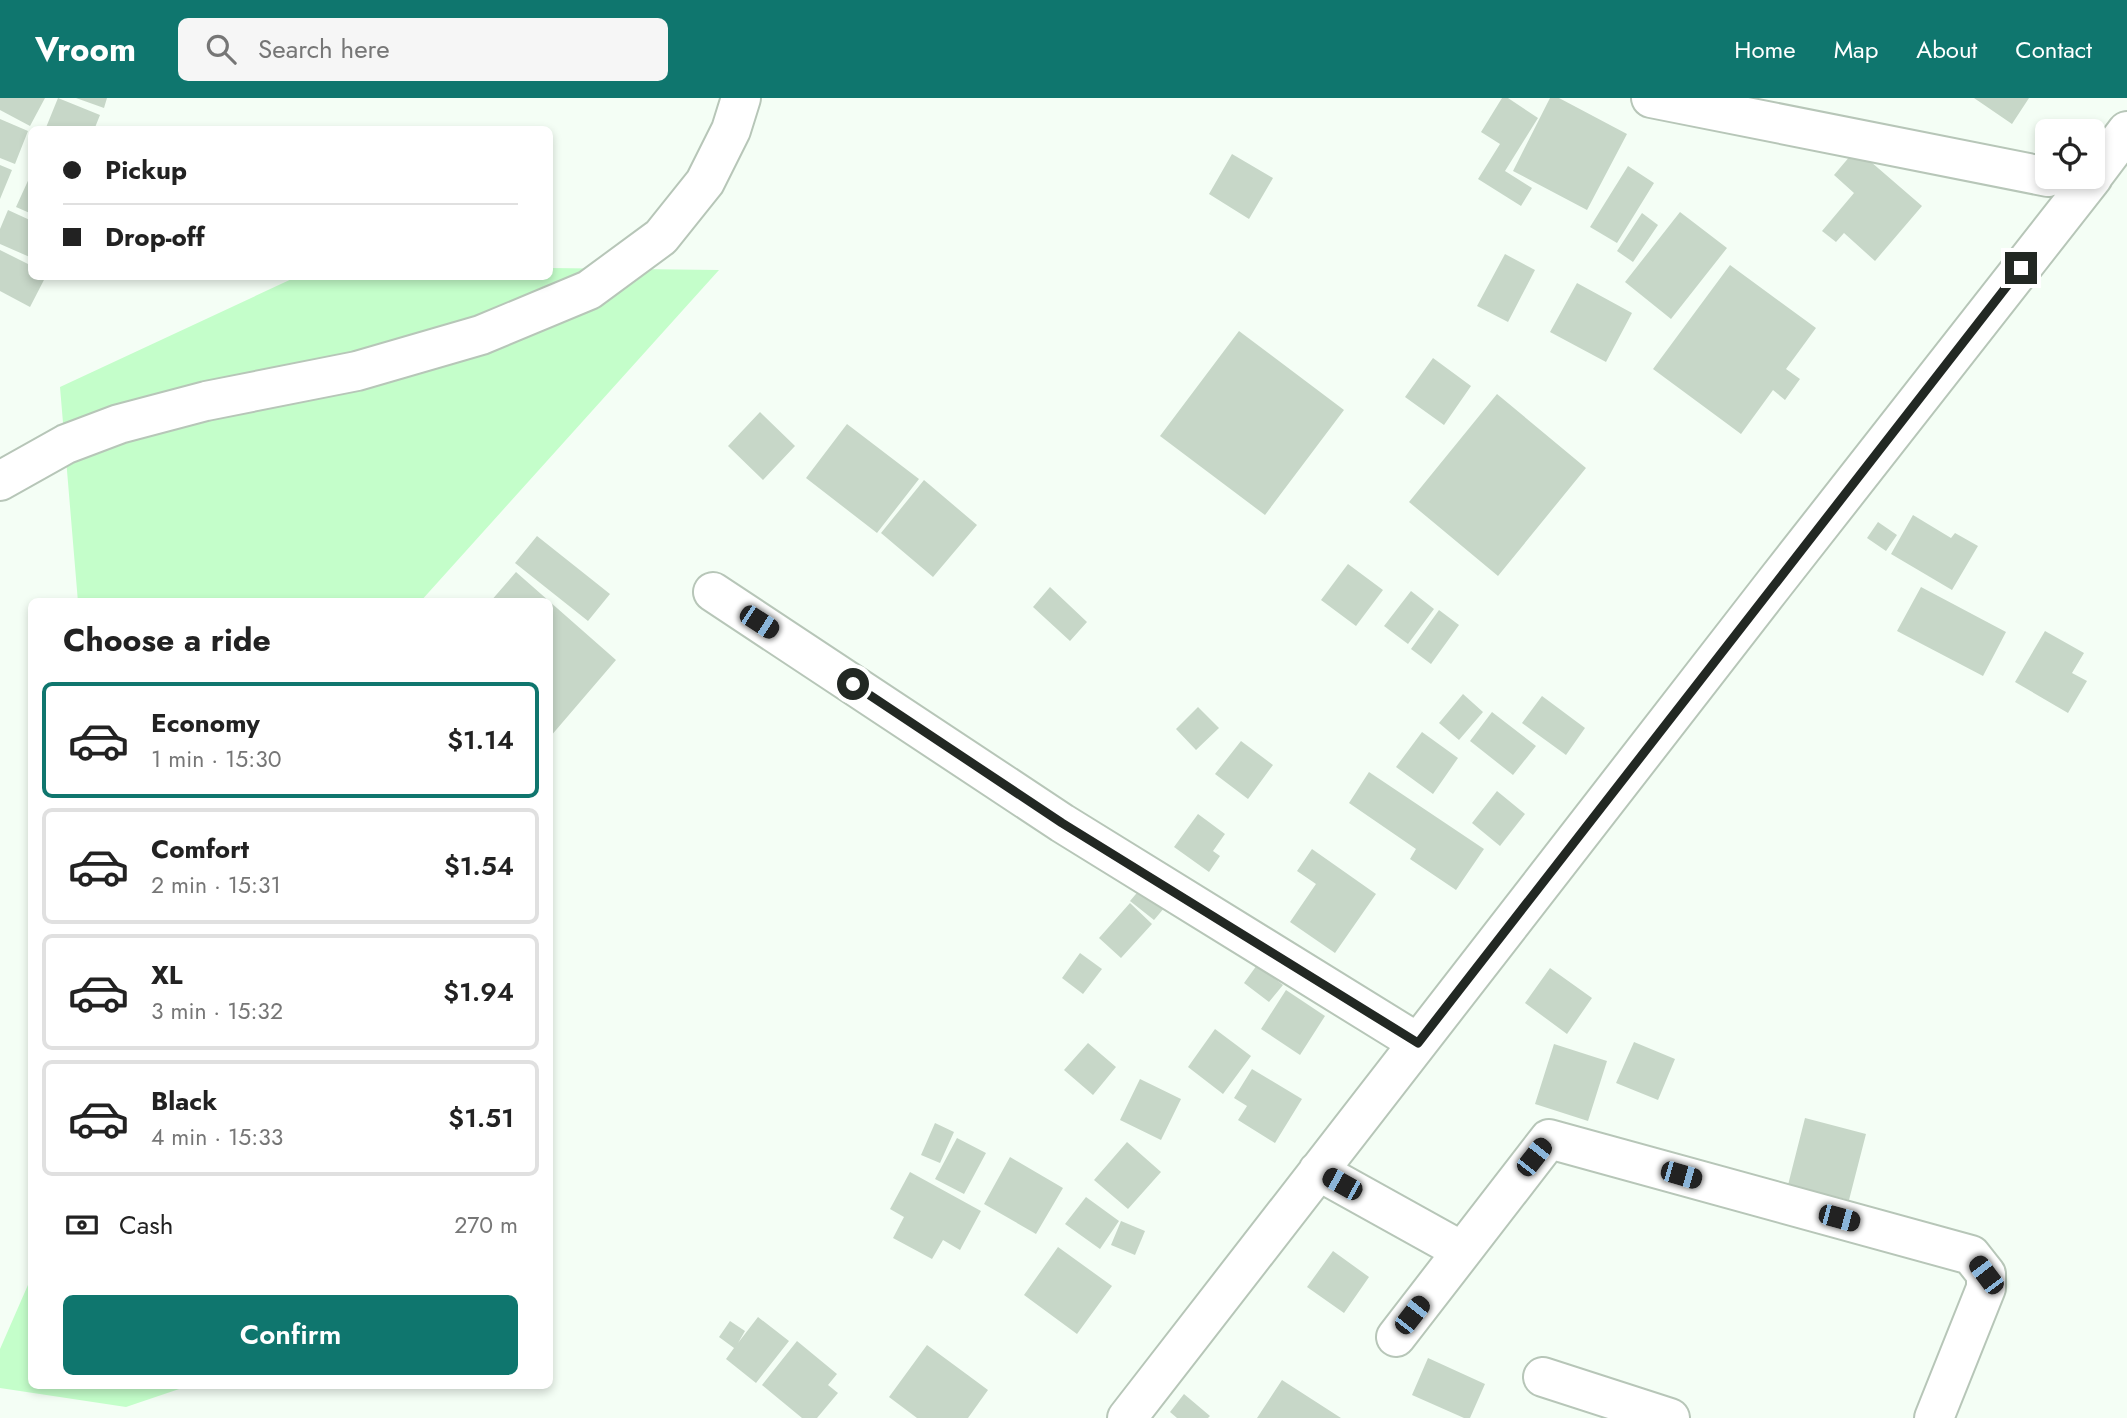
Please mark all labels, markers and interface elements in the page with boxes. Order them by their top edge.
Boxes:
search box [178,18,668,81]
text: Vroom [35,26,136,73]
icon: search [202,30,240,68]
text: Search here [258,30,390,68]
text: Home [1734,32,1796,67]
text: Map [1834,32,1878,67]
text: About [1916,32,1977,67]
text: Contact [2015,32,2092,67]
map controls [2035,119,2105,189]
button: locate [2035,119,2105,189]
text: Pickup [105,151,187,189]
text: Drop-off [105,218,205,256]
route end [2005,252,2037,284]
car [736,602,783,642]
text: Choose a ride [63,617,271,663]
route start [837,668,869,700]
text: Economy [151,704,260,742]
icon: car [67,709,130,772]
text: $1.14 [447,721,514,759]
text: 1 min · 15:30 [151,742,282,776]
text: Comfort [151,830,249,868]
icon: car [67,835,130,898]
text: $1.54 [444,847,514,885]
text: 2 min · 15:31 [151,868,281,902]
text: XL [151,956,183,994]
icon: car [67,961,130,1024]
text: $1.94 [443,973,514,1011]
text: 3 min · 15:32 [151,994,283,1028]
text: Black [151,1082,217,1120]
icon: car [67,1087,130,1150]
text: $1.51 [448,1099,514,1137]
text: 4 min · 15:33 [151,1120,283,1154]
car [1513,1134,1556,1180]
car [1658,1159,1705,1191]
car [1319,1165,1366,1203]
car [1816,1202,1863,1234]
icon: cash [63,1206,101,1244]
text: Cash [119,1206,173,1244]
text: 270 m [454,1208,518,1242]
car [1965,1252,2008,1298]
car [1391,1292,1434,1338]
button: Confirm [63,1295,518,1375]

